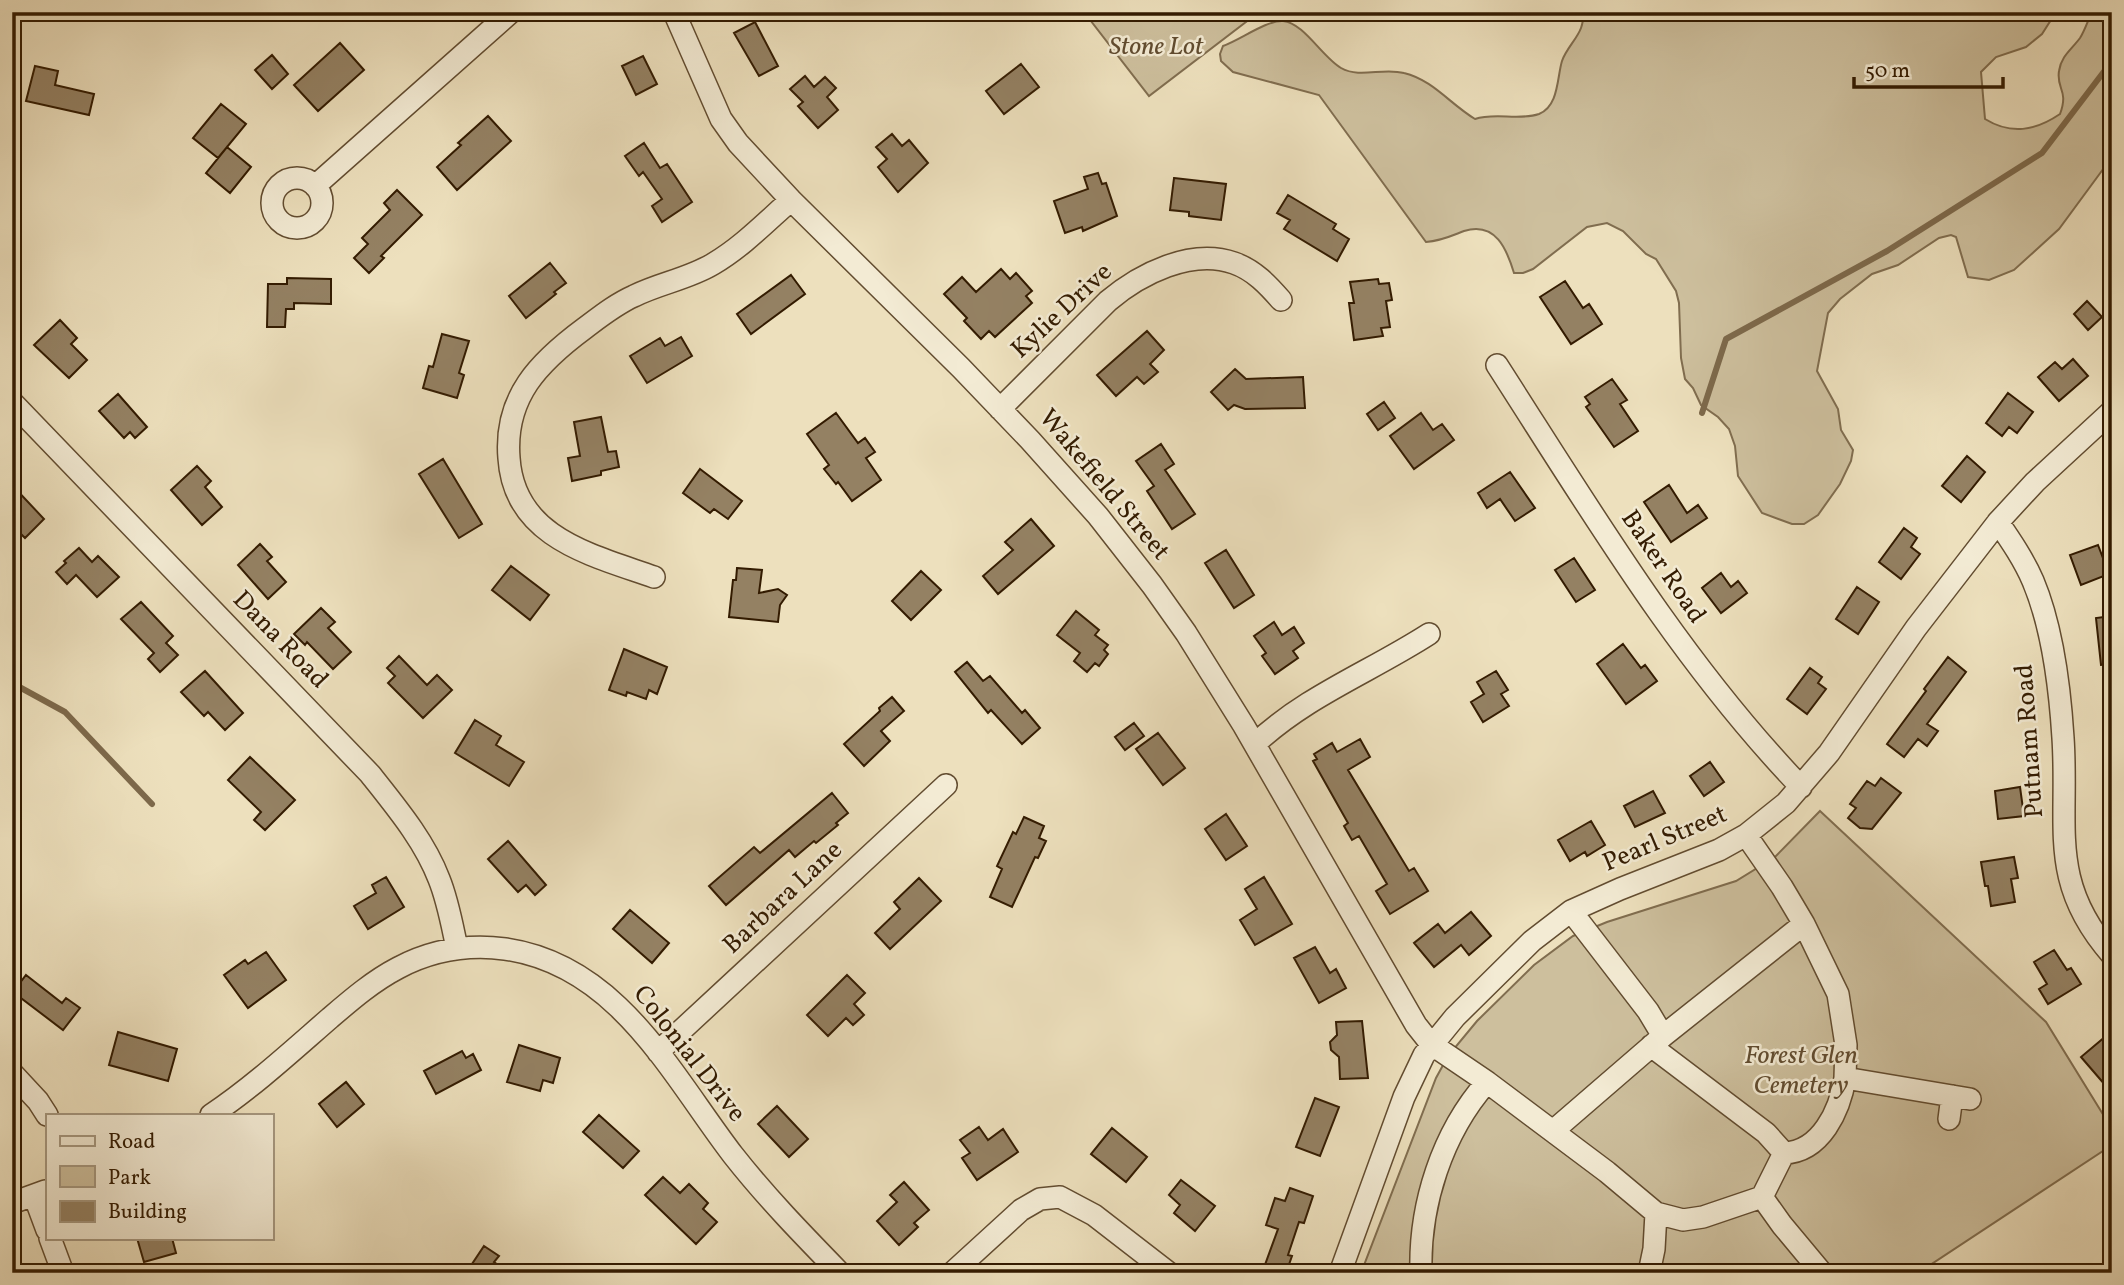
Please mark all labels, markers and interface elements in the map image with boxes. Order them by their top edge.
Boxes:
park label: Stone Lot [1109,29,1204,65]
scale bar [1854,46,2003,90]
text: 50 m [1865,57,1910,86]
street label: Kylie Drive [1003,255,1121,367]
street label: Wakefield Street [1030,402,1178,568]
street label: Baker Road [1612,503,1714,631]
street label: Dana Road [224,583,336,697]
street label: Putnam Road [2007,663,2053,819]
street label: Pearl Street [1597,797,1733,881]
street label: Barbara Lane [715,833,851,963]
street label: Colonial Drive [624,978,754,1130]
park label: Forest Glen Cemetery [1744,1038,1858,1104]
legend [46,1114,273,1240]
text: Road [108,1128,155,1157]
text: Park [108,1164,151,1193]
text: Building [108,1198,187,1227]

